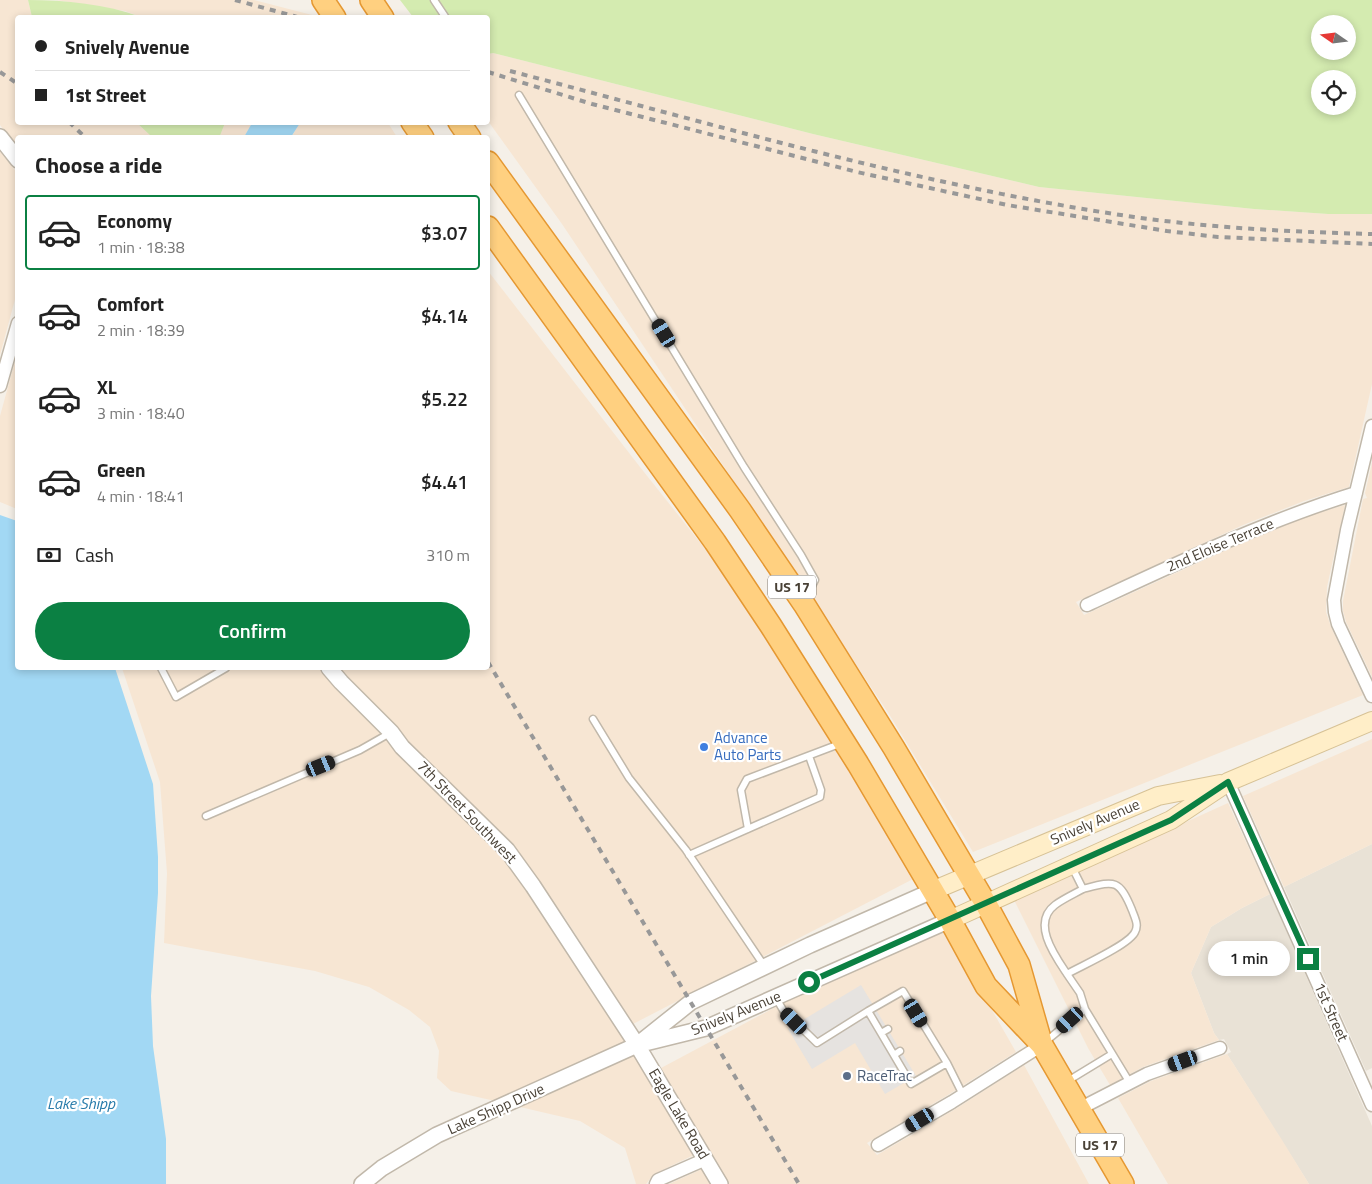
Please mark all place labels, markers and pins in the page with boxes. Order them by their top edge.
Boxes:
place label: Advance Auto Parts [714,726,781,766]
marker: Advance Auto Parts [698,741,710,753]
place label: RaceTrac [857,1064,912,1087]
marker: RaceTrac [841,1070,853,1082]

